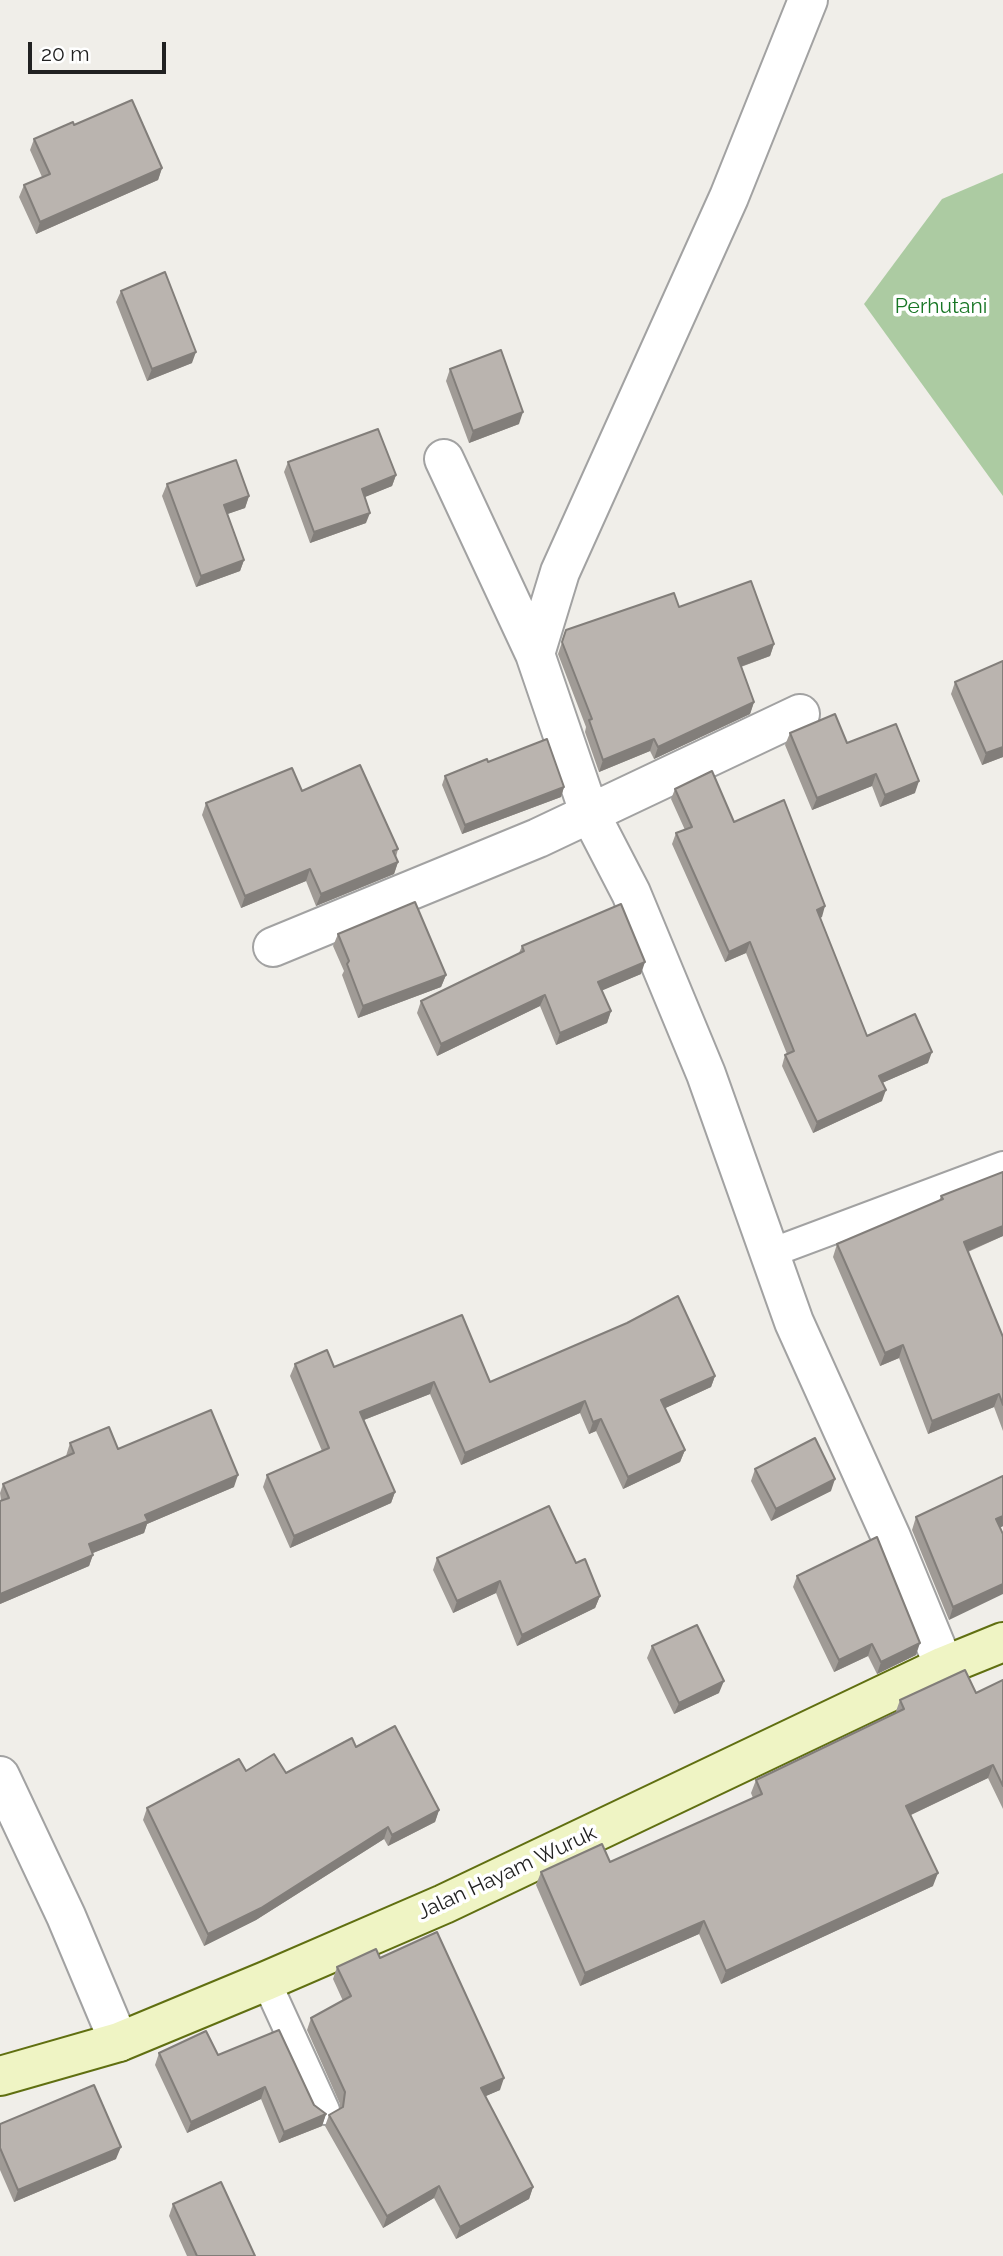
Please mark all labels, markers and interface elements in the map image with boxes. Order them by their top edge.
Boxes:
scale bar [32,28,170,72]
text: 20 m [41,41,89,66]
park label: Perhutani [895,294,987,320]
street label: Jalan Hayam Wuruk [414,1821,600,1925]

